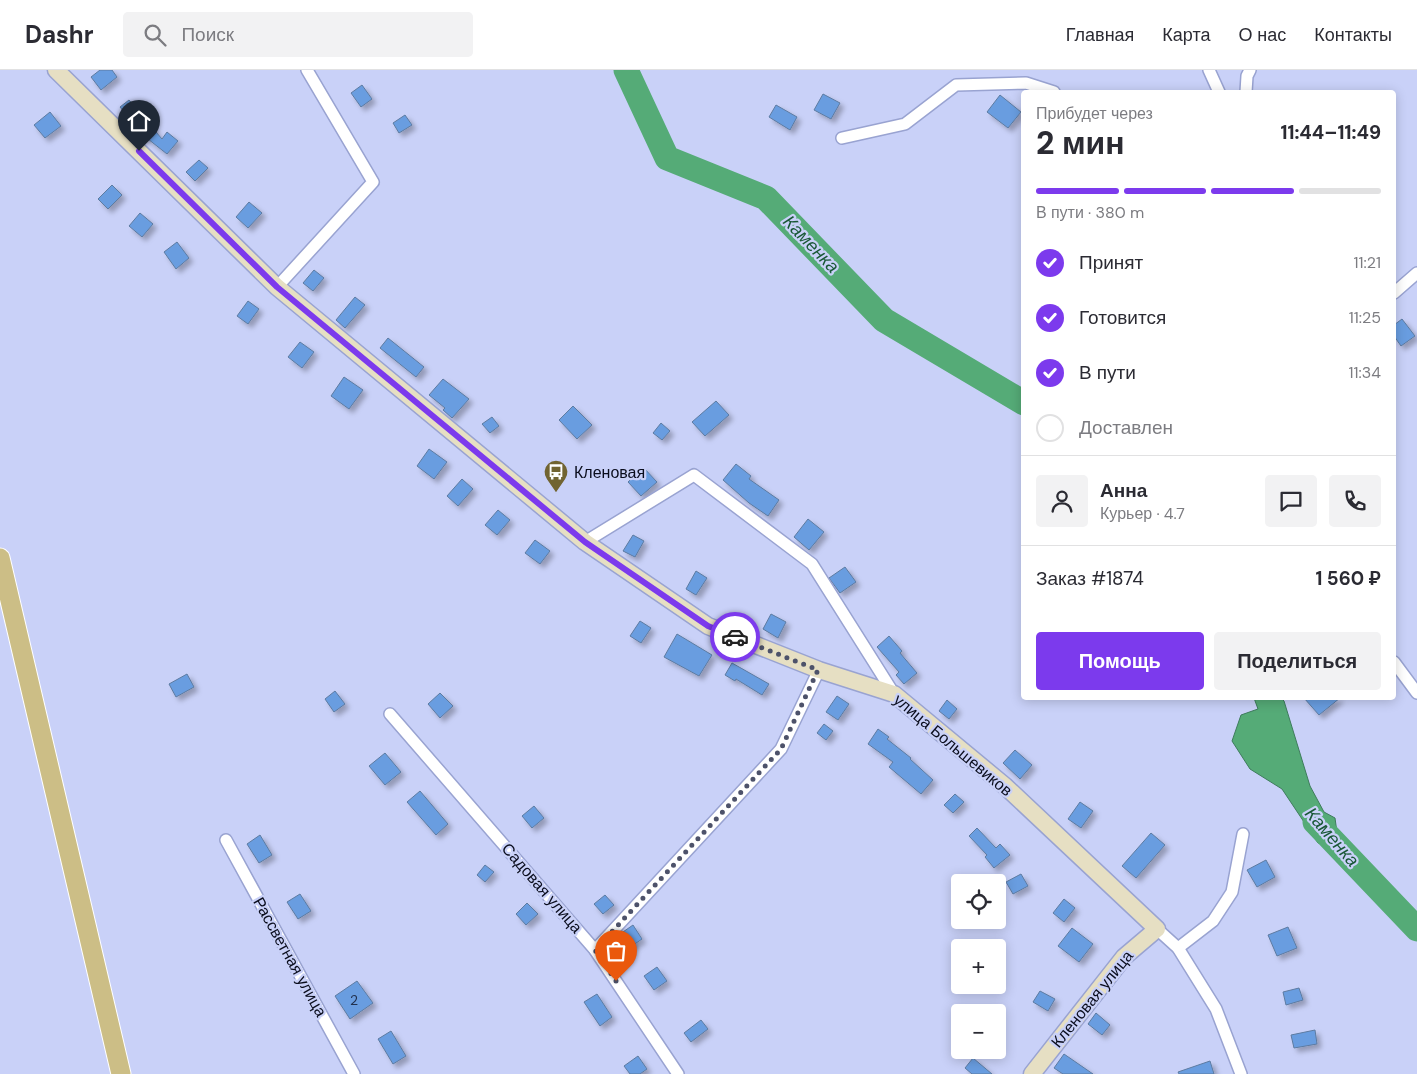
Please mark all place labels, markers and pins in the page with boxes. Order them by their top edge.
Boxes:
pin [118,100,160,151]
bus stop icon: Кленовая [543,459,569,493]
place label: Кленовая [574,462,645,483]
pin [595,930,637,981]

